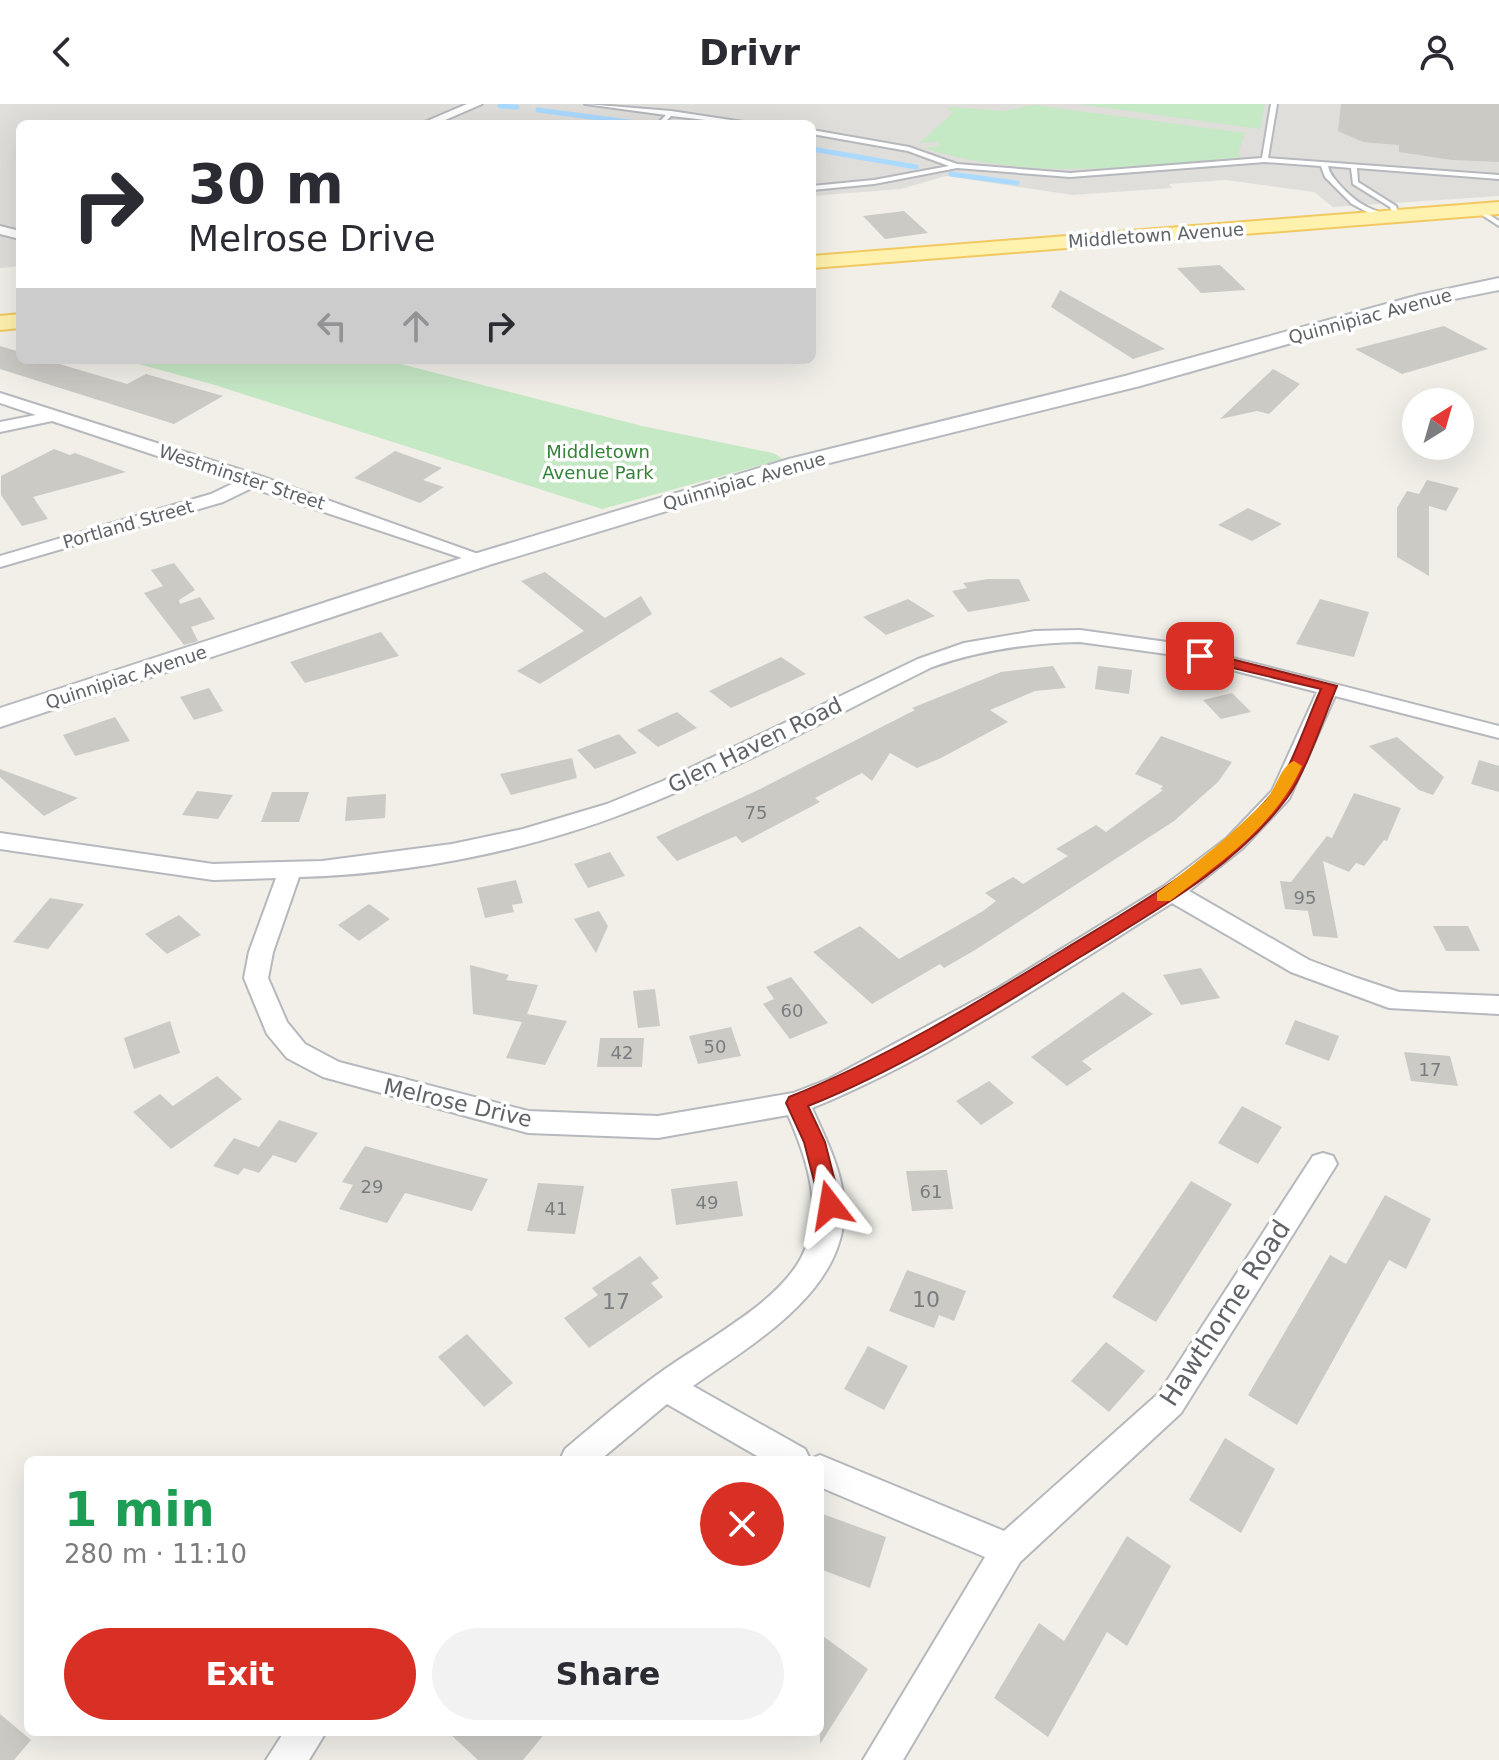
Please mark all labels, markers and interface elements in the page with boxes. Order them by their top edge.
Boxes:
icon: back [40,30,84,74]
icon: person [1415,30,1459,74]
text: Drivr [699,32,800,73]
text: 30 m [188,151,344,216]
icon: right [56,152,160,256]
text: Melrose Drive [188,218,436,259]
street label: Middletown Avenue [1067,218,1245,252]
street label: Quinnipiac Avenue [1286,284,1454,348]
icon: left [310,304,354,348]
icon: ahead [394,304,438,348]
icon: right [478,304,522,348]
north arrow [1402,388,1474,460]
map controls [1402,388,1474,460]
street label: Westminster Street [156,440,328,514]
park label: Middletown Avenue Park [542,441,654,483]
street label: Quinnipiac Avenue [660,448,828,514]
street label: Portland Street [60,495,196,553]
pin [1166,622,1234,690]
icon: arrive [1178,634,1222,678]
street label: Quinnipiac Avenue [43,641,209,713]
street label: Glen Haven Road [664,692,846,798]
house number: 75 [745,802,767,823]
house number: 95 [1294,887,1316,908]
house number: 60 [781,1000,803,1021]
house number: 50 [704,1036,726,1057]
house number: 42 [611,1042,633,1063]
house number: 17 [1419,1059,1441,1080]
street label: Melrose Drive [381,1074,535,1132]
position arrow [788,1163,872,1247]
house number: 29 [361,1176,383,1197]
house number: 61 [920,1181,942,1202]
house number: 49 [696,1192,718,1213]
house number: 41 [545,1198,567,1219]
street label: Hawthorne Road [1154,1214,1296,1412]
house number: 10 [912,1287,940,1312]
house number: 17 [602,1289,630,1314]
text: 1 min [64,1481,215,1537]
button: close [700,1482,784,1566]
text: 280 m · 11:10 [64,1539,247,1569]
button: Exit [64,1628,416,1720]
button: Share [432,1628,784,1720]

